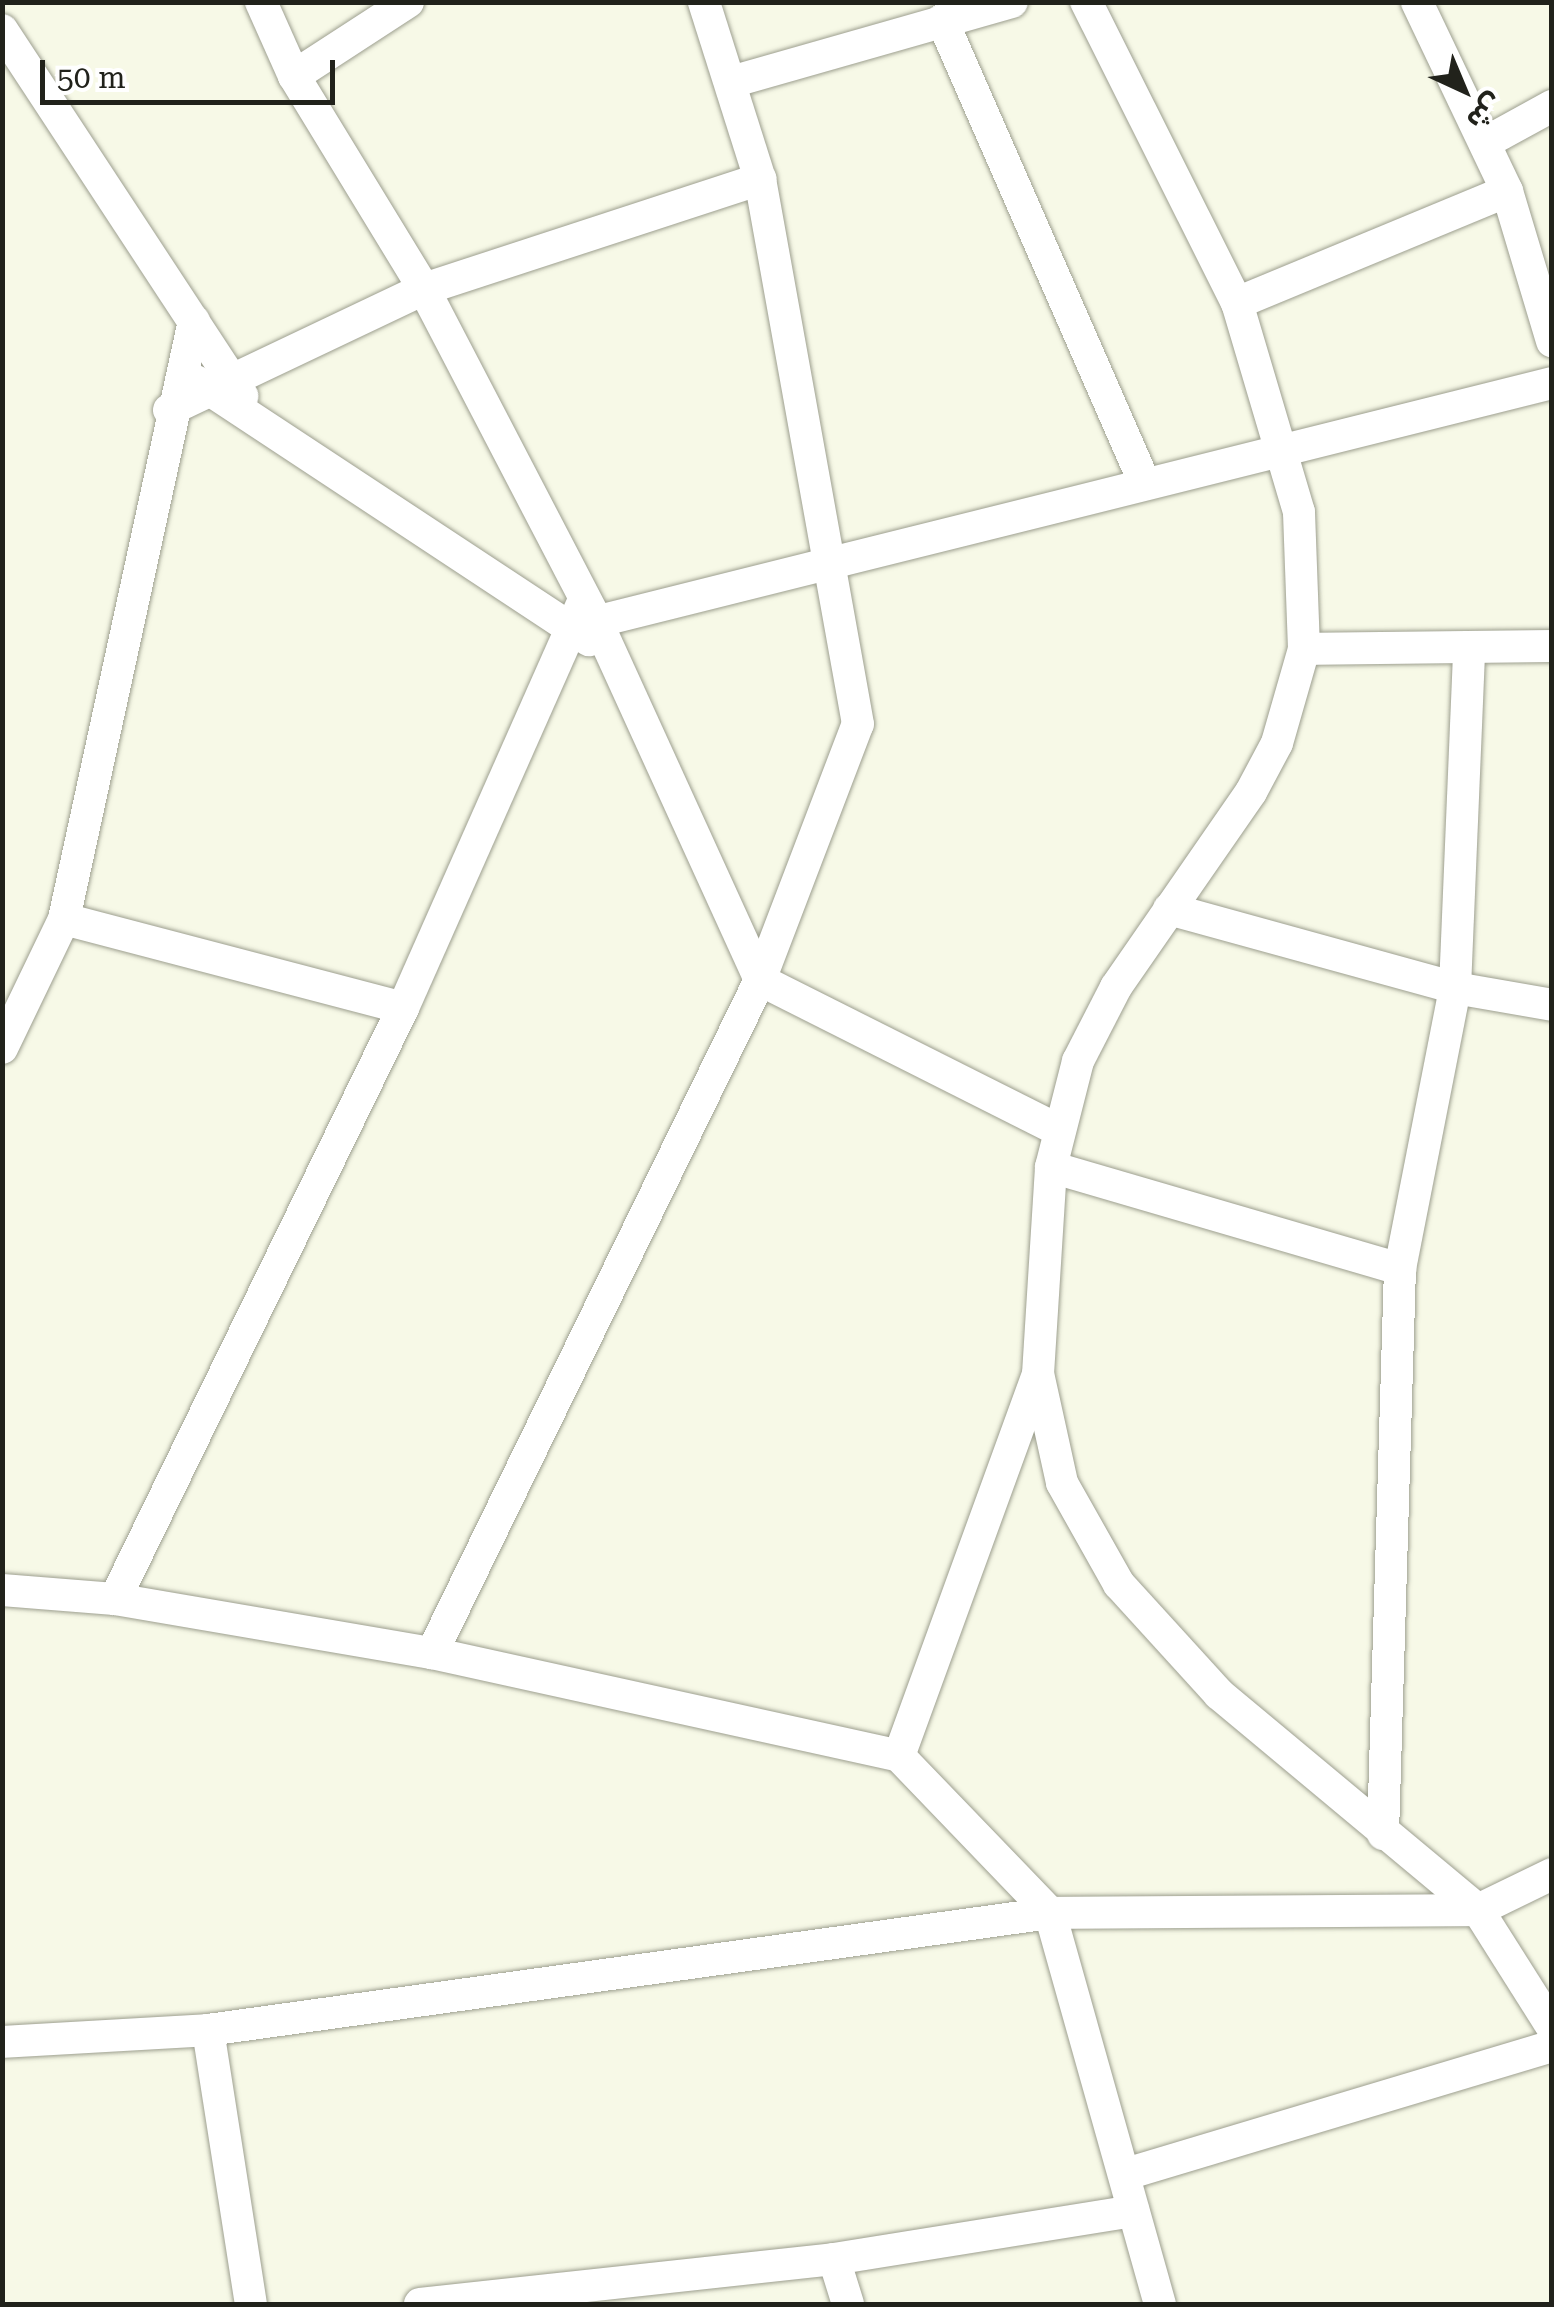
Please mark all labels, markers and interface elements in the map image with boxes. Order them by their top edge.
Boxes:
scale bar [45,40,340,102]
north arrow [1414,40,1514,140]
text: 50 m [57,60,126,95]
text: ش [1460,87,1510,137]

